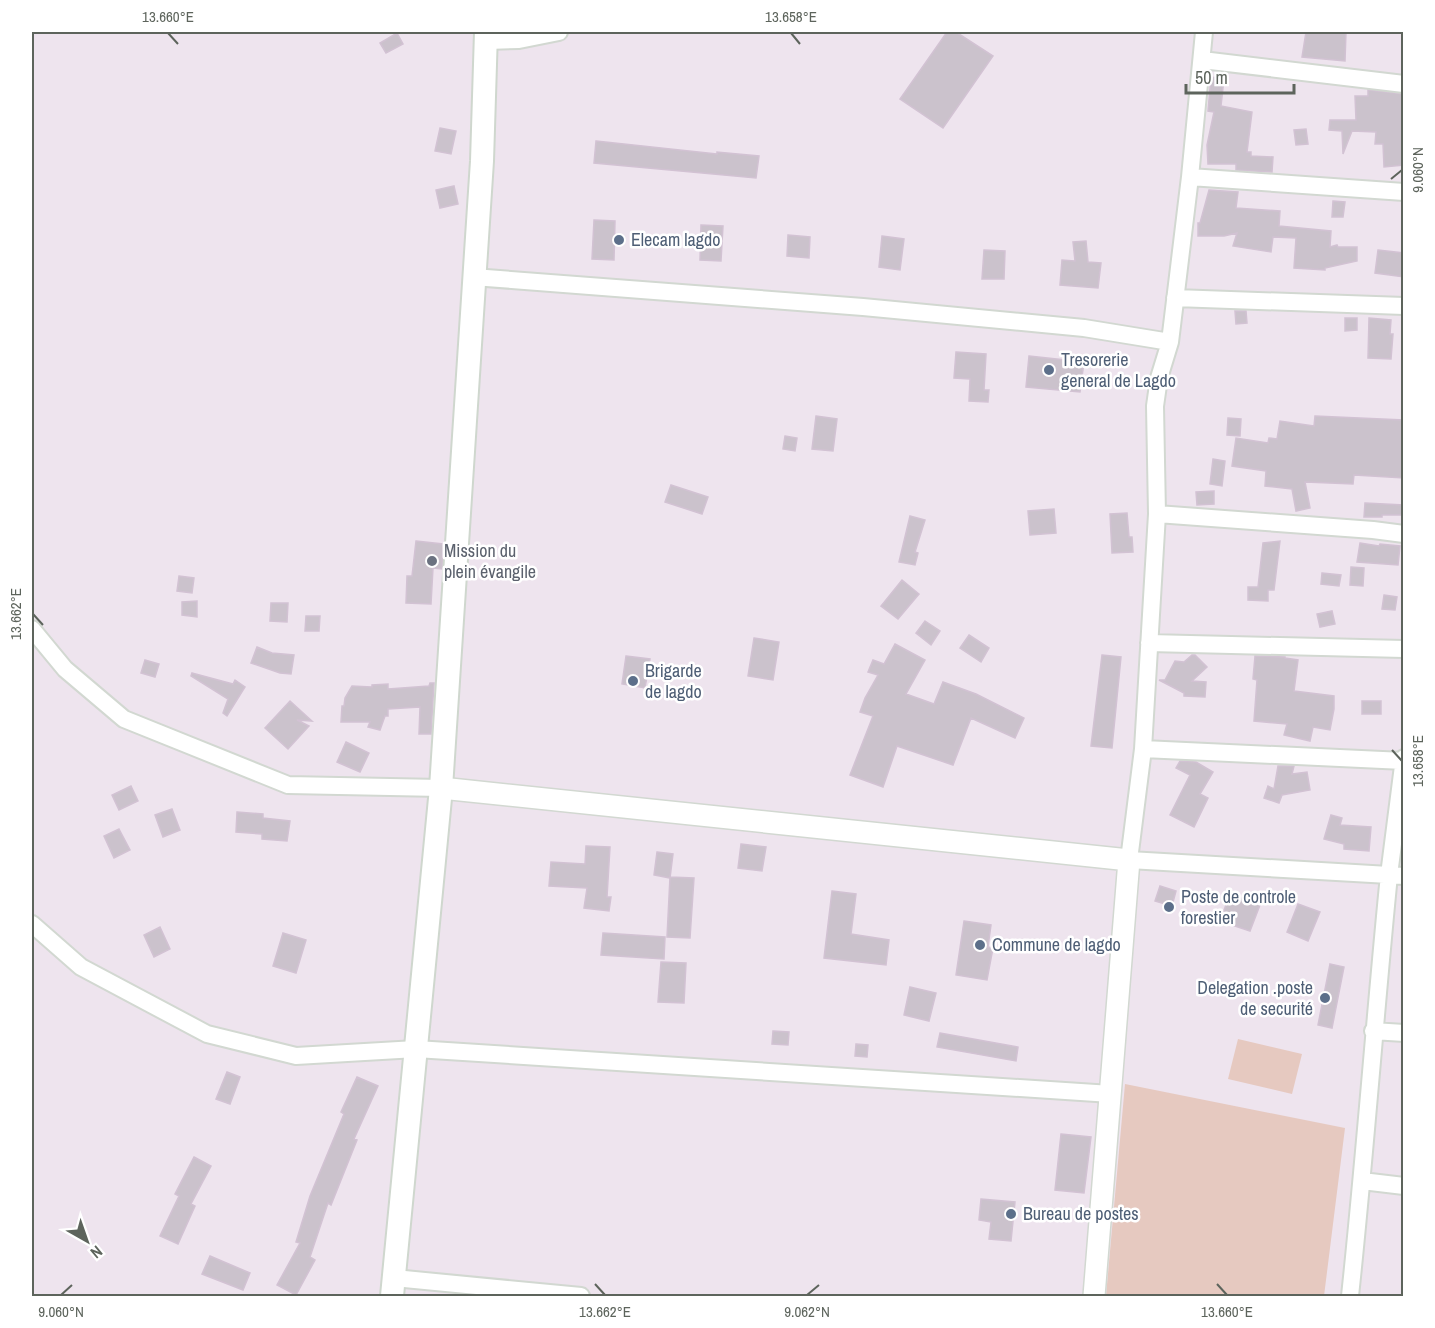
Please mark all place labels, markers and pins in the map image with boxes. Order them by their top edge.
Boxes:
place label: Elecam lagdo [631,227,720,252]
marker: Elecam lagdo [612,233,626,247]
place label: Tresorerie general de Lagdo [1061,347,1176,393]
marker: Tresorerie general de Lagdo [1042,363,1056,377]
place label: Mission du plein évangile [444,538,536,584]
marker: Mission du plein évangile [425,554,439,568]
place label: Brigarde de lagdo [645,658,702,704]
marker: Brigarde de lagdo [626,674,640,688]
place label: Poste de controle forestier [1181,884,1296,930]
marker: Poste de controle forestier [1162,900,1176,914]
place label: Commune de lagdo [992,932,1121,957]
marker: Commune de lagdo [973,938,987,952]
place label: Delegation .poste de securité [1197,975,1313,1021]
marker: Delegation .poste de securité [1318,991,1332,1005]
place label: Bureau de postes [1023,1201,1139,1226]
marker: Bureau de postes [1004,1207,1018,1221]

